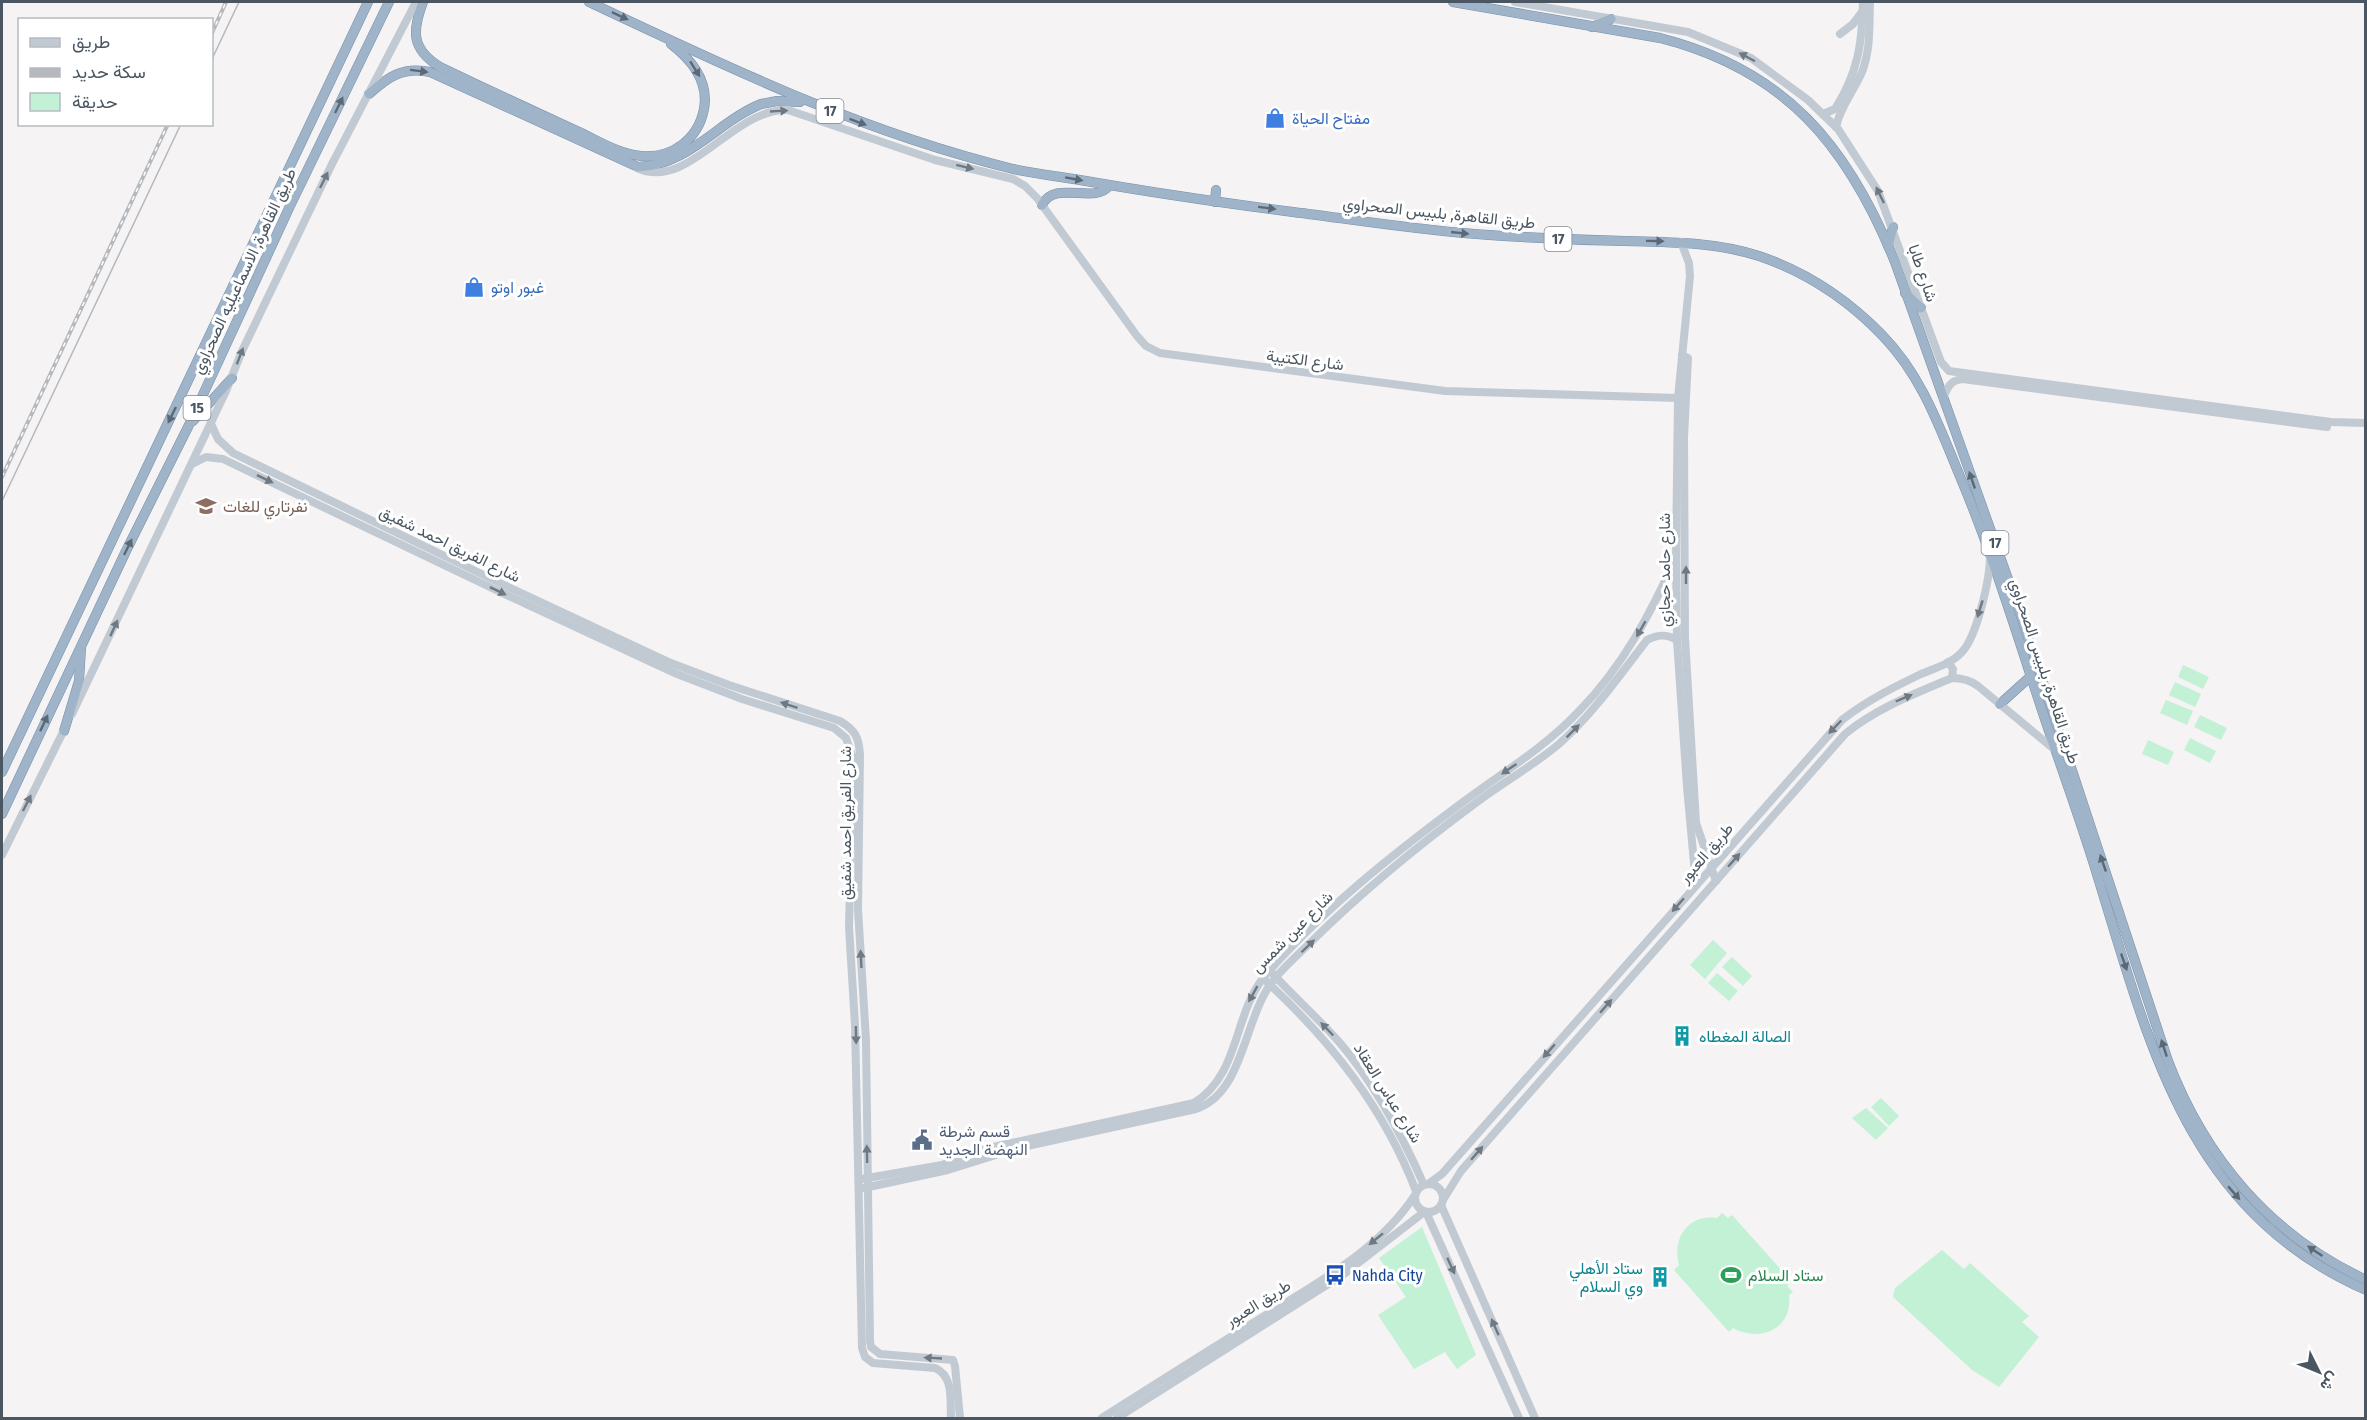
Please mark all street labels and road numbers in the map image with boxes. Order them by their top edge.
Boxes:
road number: 17 [816,99,844,123]
street label: طريق القاهرة, الاسماعيليه الصحراوي [188,165,304,379]
street label: طريق القاهرة, بلبيس الصحراوي [1341,193,1536,237]
road number: 17 [1544,227,1572,251]
street label: شارع طابا [1902,242,1942,305]
street label: شارع الكتيبة [1265,346,1345,376]
road number: 15 [184,396,210,420]
street label: شارع الفريق احمد شفيق [376,502,523,588]
street label: شارع حامد حجازي [1655,513,1678,627]
road number: 17 [1982,531,2008,555]
street label: طريق القاهرة, بلبيس الصحراوي [2002,576,2084,767]
street label: شارع الفريق احمد شفيق [836,746,857,900]
street label: طريق العبور [1674,819,1738,888]
street label: شارع عين شمس [1247,887,1338,978]
street label: شارع عباس العقاد [1348,1040,1426,1147]
street label: طريق العبور [1221,1276,1295,1332]

